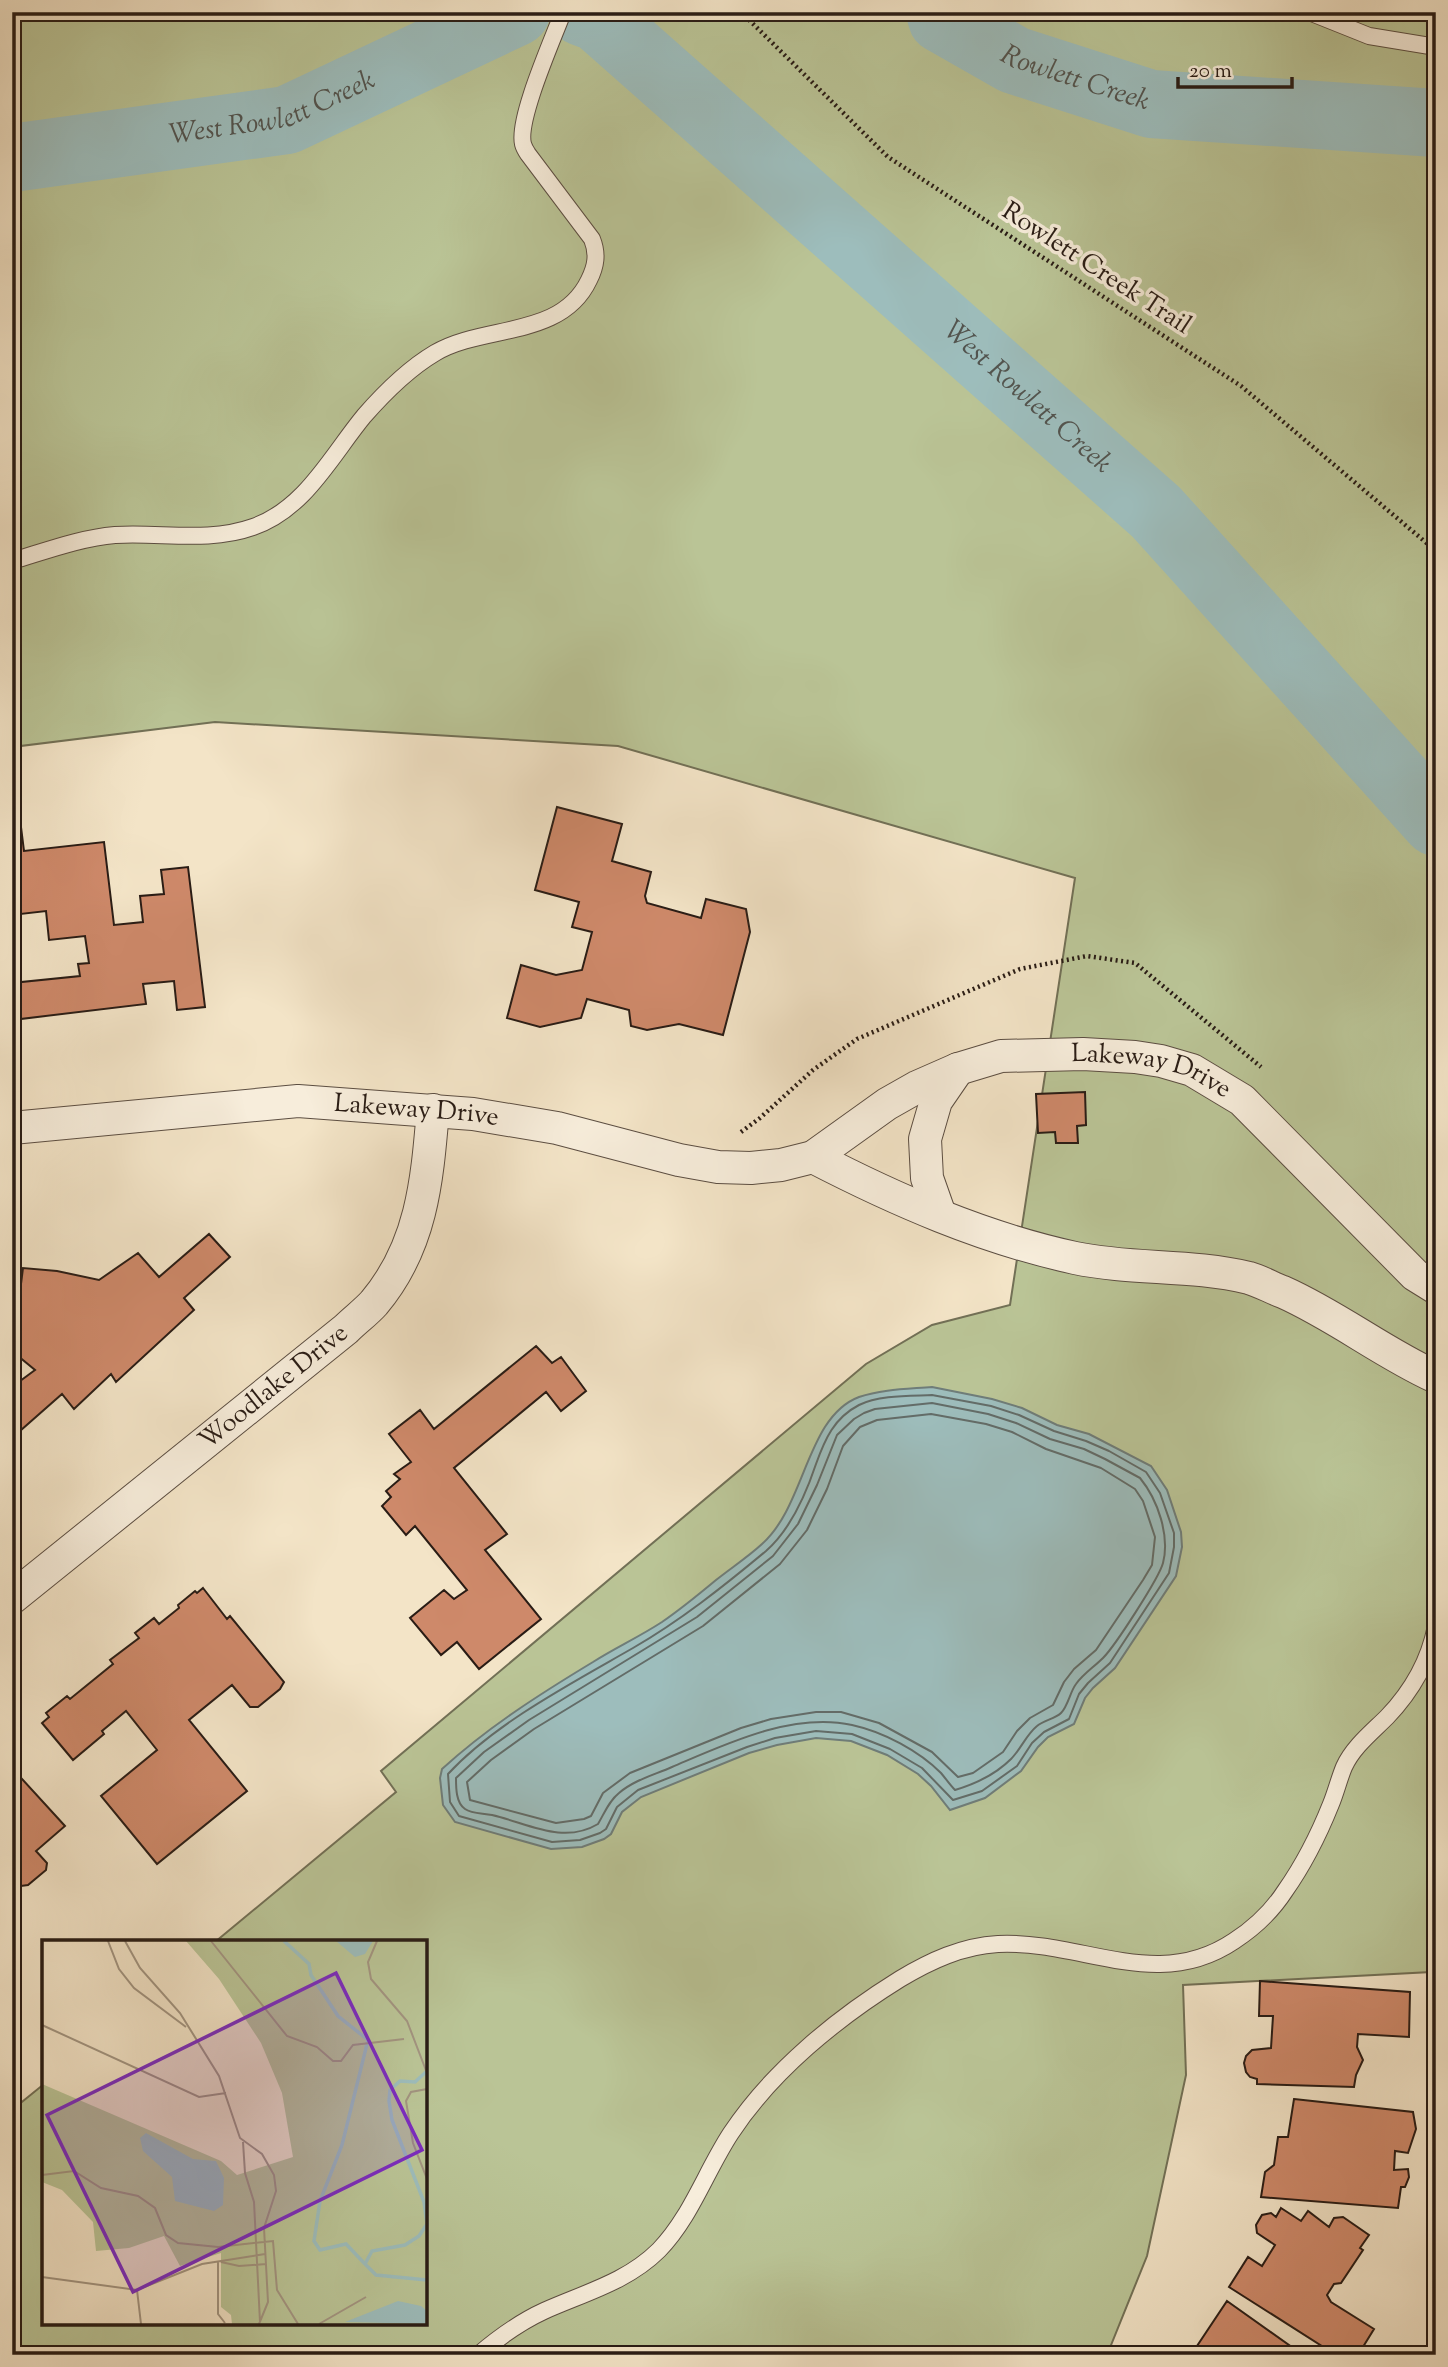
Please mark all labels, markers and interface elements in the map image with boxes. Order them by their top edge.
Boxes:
water label: Rowlett Creek [992,36,1155,122]
scale bar [1178,46,1292,90]
text: 20 m [1189,57,1232,87]
water label: West Rowlett Creek [167,61,382,156]
street label: Rowlett Creek Trail [994,194,1198,344]
water label: West Rowlett Creek [934,312,1121,484]
street label: Lakeway Drive [1071,1035,1238,1108]
street label: Lakeway Drive [333,1085,502,1137]
street label: Woodlake Drive [191,1316,356,1459]
inset map [42,1940,427,2325]

